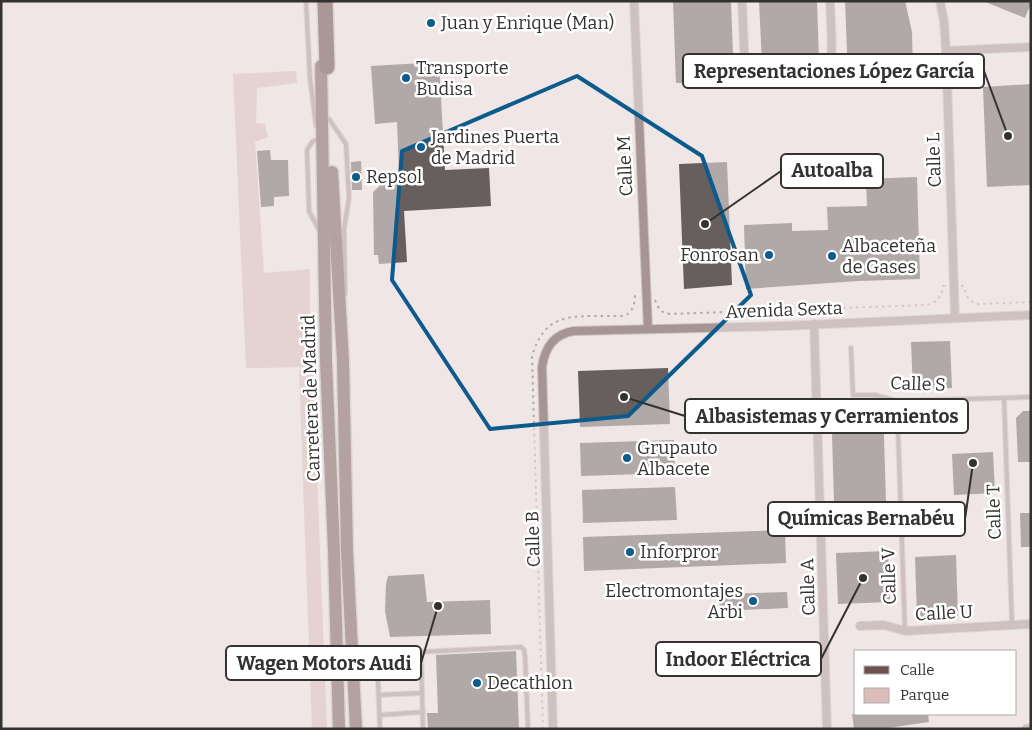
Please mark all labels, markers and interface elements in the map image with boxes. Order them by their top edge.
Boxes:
place label: Juan y Enrique (Man) [440,12,614,34]
marker: Juan y Enrique (Man) [425,17,437,29]
callout: Representaciones López García [683,54,984,88]
place label: Transporte Budisa [416,57,509,100]
text: Representaciones López García [694,60,975,83]
marker: Transporte Budisa [400,72,412,84]
place label: Jardines Puerta de Madrid [430,126,559,169]
street label: Calle L [922,132,946,188]
street label: Calle M [612,135,638,197]
marker: Jardines Puerta de Madrid [415,141,427,153]
callout: Autoalba [781,154,883,188]
text: Autoalba [791,159,873,182]
place label: Repsol [366,166,422,188]
marker: Repsol [350,171,362,183]
place label: Albaceteña de Gases [842,235,936,278]
place label: Fonrosan [680,244,760,266]
marker: Fonrosan [763,249,775,261]
marker: Albaceteña de Gases [826,250,838,262]
street label: Avenida Sexta [725,297,843,323]
street label: Carretera de Madrid [297,314,325,482]
street label: Calle S [890,372,946,396]
callout: Albasistemas y Cerramientos [685,399,968,433]
text: Albasistemas y Cerramientos [695,405,959,428]
place label: Grupauto Albacete [637,437,718,480]
marker: Grupauto Albacete [621,452,633,464]
street label: Calle T [982,483,1006,540]
callout: Químicas Bernabéu [768,502,965,536]
text: Químicas Bernabéu [777,507,955,530]
street label: Calle B [521,510,545,568]
place label: Inforpror [640,541,718,563]
marker: Inforpror [624,546,636,558]
street label: Calle V [877,546,901,605]
street label: Calle A [796,558,820,616]
place label: Electromontajes Arbi [605,580,743,623]
marker: Electromontajes Arbi [747,595,759,607]
street label: Calle U [914,600,974,626]
callout: Indoor Eléctrica [656,642,821,676]
callout: Wagen Motors Audi [226,646,421,680]
text: Indoor Eléctrica [666,648,811,671]
legend [854,650,1017,715]
text: Wagen Motors Audi [236,652,412,675]
text: Calle [900,661,934,679]
place label: Decathlon [487,672,573,694]
marker: Decathlon [471,677,483,689]
text: Parque [900,686,949,704]

